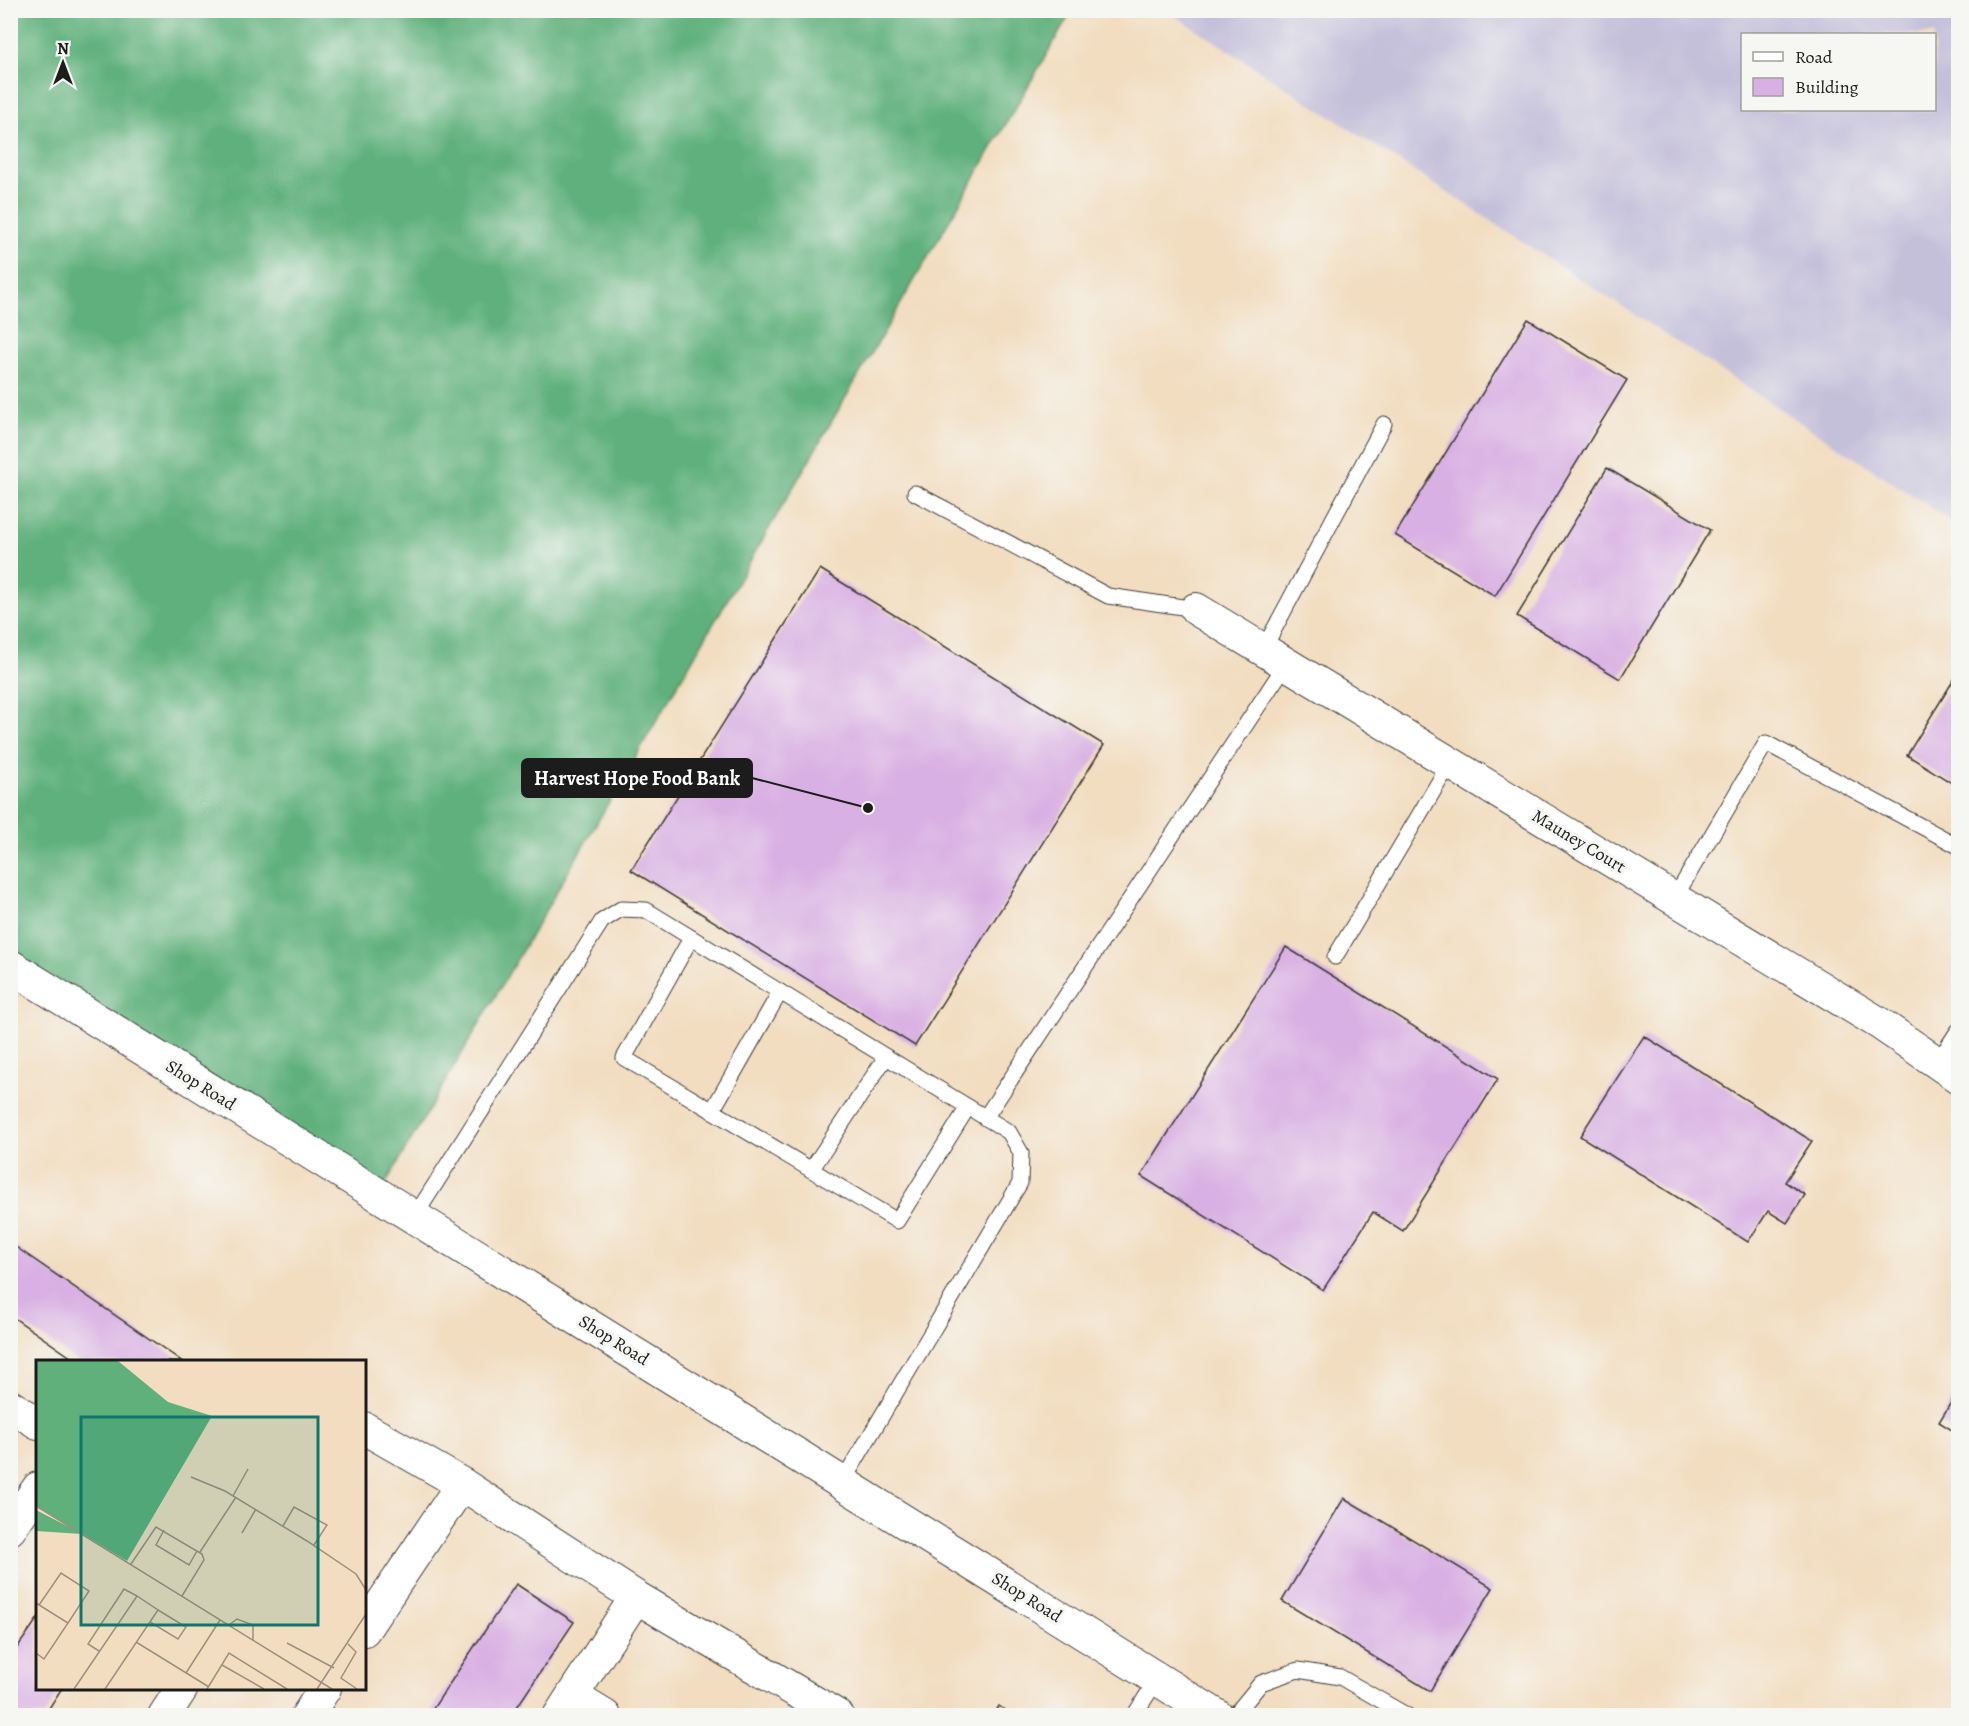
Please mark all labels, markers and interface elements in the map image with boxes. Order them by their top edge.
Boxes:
north arrow [33,33,93,93]
legend [1741,33,1936,111]
text: N [57,38,69,60]
text: Road [1795,45,1833,69]
text: Building [1795,75,1859,99]
callout: Harvest Hope Food Bank [522,759,752,797]
text: Harvest Hope Food Bank [534,765,741,792]
street label: Mauney Court [1528,804,1630,878]
street label: Shop Road [161,1054,241,1116]
street label: Shop Road [574,1309,654,1371]
inset map [36,1360,366,1690]
street label: Shop Road [987,1566,1067,1628]

